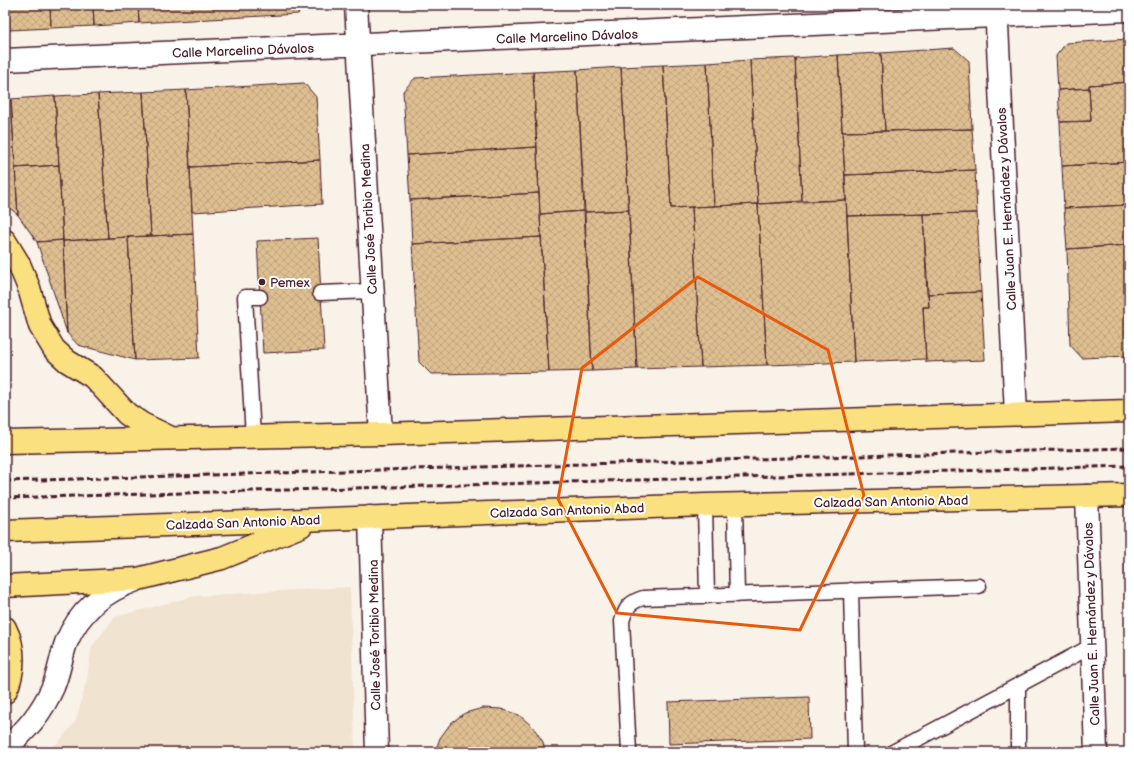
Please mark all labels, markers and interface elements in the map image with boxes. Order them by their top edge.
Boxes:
street label: Calle Marcelino Dávalos [496,27,639,47]
street label: Calle Marcelino Dávalos [172,41,315,61]
street label: Calle Juan E. Hernández y Dávalos [994,106,1020,311]
street label: Calle José Toribio Medina [357,143,381,295]
place label: Pemex [270,275,310,291]
marker: Pemex [257,277,267,287]
street label: Calzada San Antonio Abad [814,493,968,511]
street label: Calzada San Antonio Abad [489,500,645,522]
street label: Calzada San Antonio Abad [165,512,321,534]
street label: Calle Juan E. Hernández y Dávalos [1080,522,1104,726]
street label: Calle José Toribio Medina [366,559,384,711]

